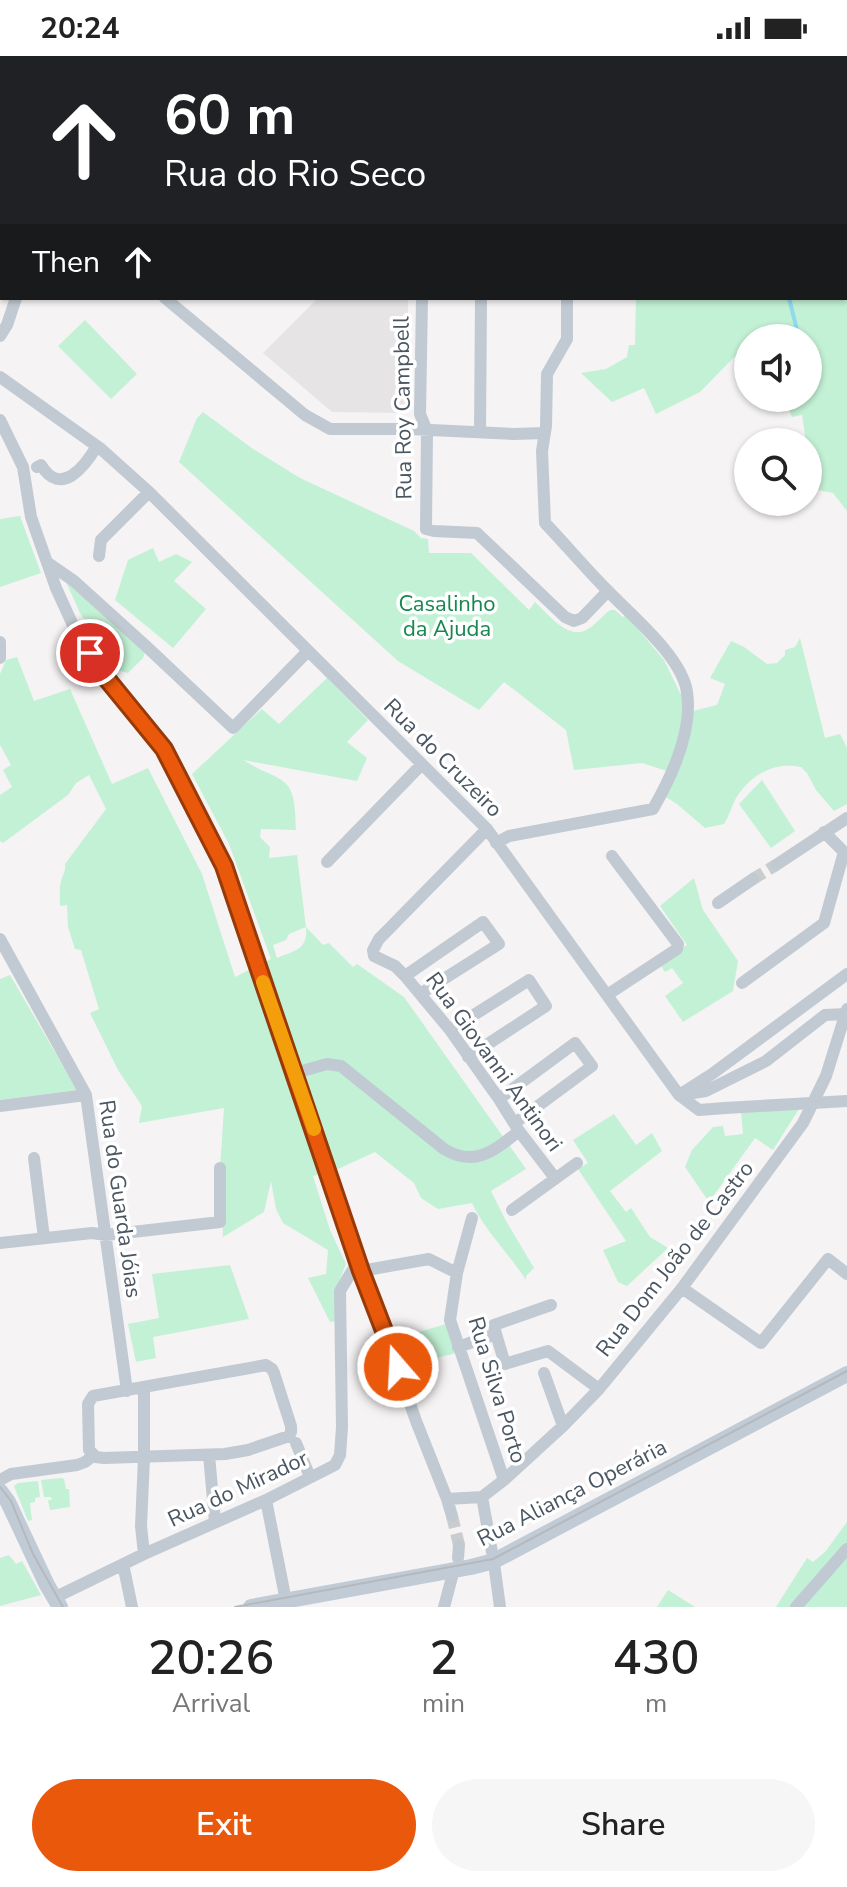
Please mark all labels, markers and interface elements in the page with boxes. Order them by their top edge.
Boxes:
text: 20:24 [40,8,119,49]
text: 60 m [164,77,295,154]
icon: ahead [32,88,136,192]
text: Rua do Rio Seco [164,150,426,199]
icon: ahead [116,240,160,284]
text: Then [32,242,100,283]
street label: Rua Roy Campbell [386,316,420,500]
map controls [734,324,822,516]
button: sound [734,324,822,412]
button: search [734,428,822,516]
park label: Casalinho da Ajuda [398,589,496,644]
pin [56,619,124,687]
icon: arrive [68,631,112,675]
street label: Rua do Cruzeiro [377,692,509,824]
street label: Rua Giovanni Antinori [419,966,569,1158]
street label: Rua do Guarda Jóias [91,1098,149,1300]
street label: Rua Dom João de Castro [589,1155,761,1363]
street label: Rua Silva Porto [460,1313,534,1467]
position arrow [356,1325,440,1409]
street label: Rua Aliança Operária [472,1432,672,1554]
street label: Rua do Mirador [163,1443,313,1535]
text: 20:26 [148,1625,274,1691]
text: 2 [429,1625,458,1691]
text: 430 [613,1625,699,1691]
text: Arrival [172,1686,250,1721]
text: min [422,1686,465,1721]
text: m [645,1686,667,1721]
button: Exit [32,1779,416,1871]
button: Share [432,1779,815,1871]

